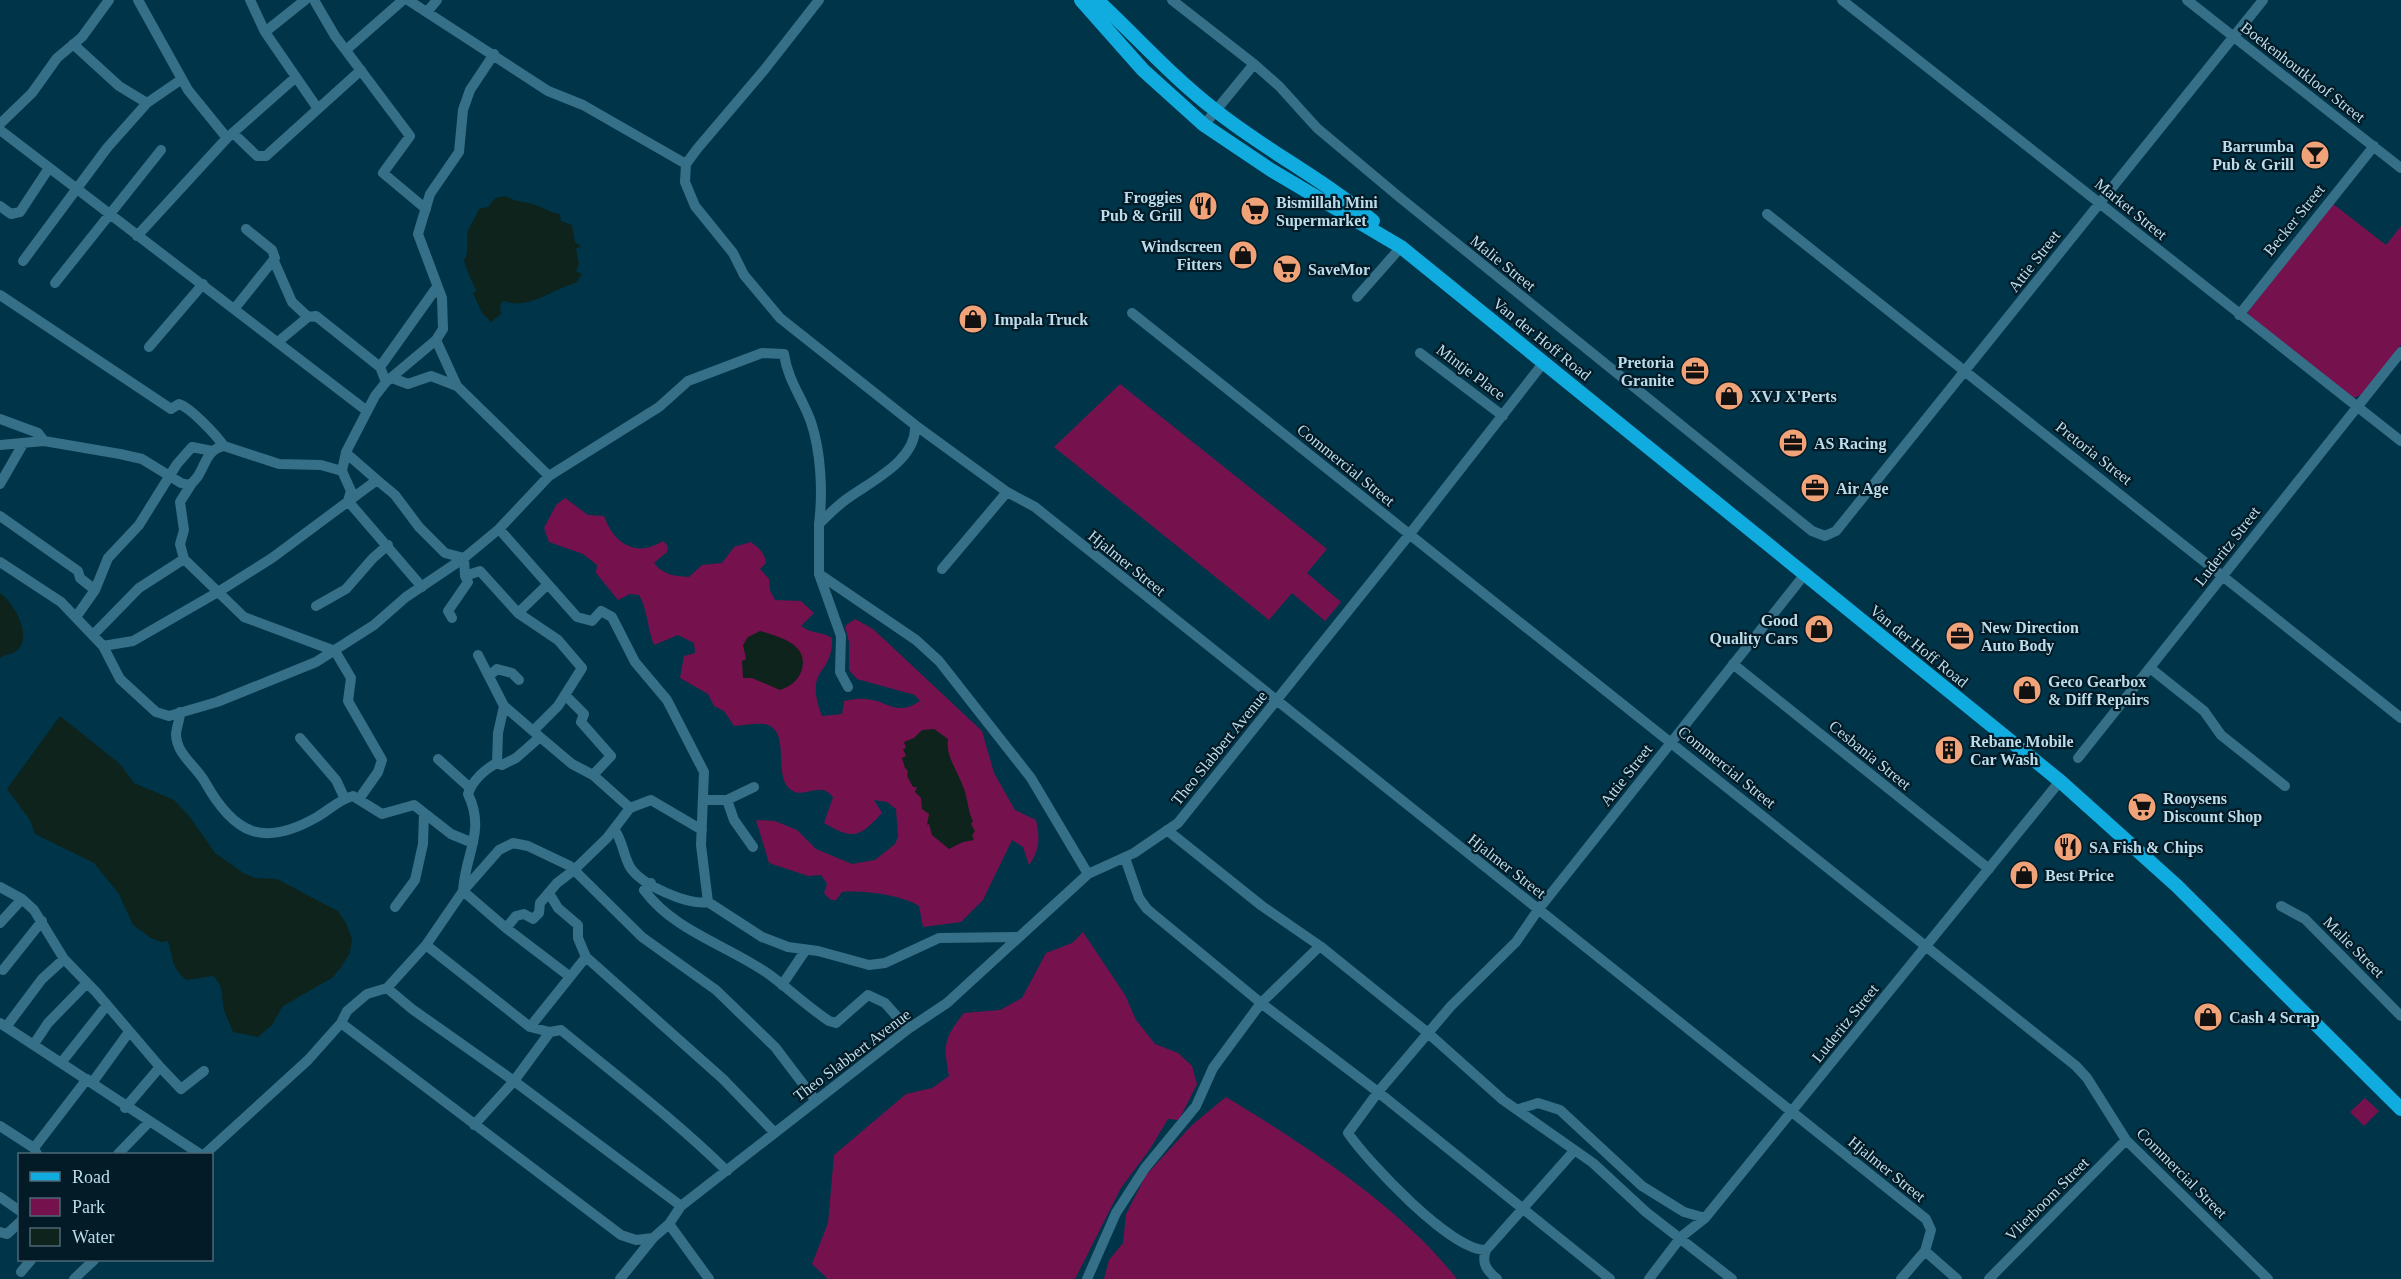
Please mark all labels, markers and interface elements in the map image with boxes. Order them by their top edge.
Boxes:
street label: Boekenhoutkloof Street [2238,18,2369,126]
place label: Barrumba Pub & Grill [2212,138,2295,173]
bar icon: Barrumba Pub & Grill [2299,139,2331,171]
street label: Market Street [2092,175,2171,243]
street label: Becker Street [2260,181,2328,259]
place label: Froggies Pub & Grill [1100,189,1183,224]
restaurant icon: Froggies Pub & Grill [1187,190,1219,222]
place label: Bismillah Mini Supermarket [1276,194,1378,230]
supermarket icon: Bismillah Mini Supermarket [1239,195,1271,227]
street label: Attie Street [2005,226,2064,295]
street label: Malie Street [1467,232,1539,295]
place label: Windscreen Fitters [1141,238,1222,273]
shop icon: Windscreen Fitters [1227,239,1259,271]
supermarket icon: SaveMor [1271,253,1303,285]
place label: SaveMor [1308,261,1370,278]
street label: Van der Hoff Road [1490,294,1594,384]
shop icon: Impala Truck [957,303,989,335]
place label: Impala Truck [994,311,1088,329]
street label: Mintje Place [1433,341,1509,404]
place label: Pretoria Granite [1617,354,1674,389]
office icon: Pretoria Granite [1679,355,1711,387]
shop icon: XVJ X'Perts [1713,380,1745,412]
place label: XVJ X'Perts [1750,388,1837,405]
street label: Pretoria Street [2053,418,2136,488]
street label: Commercial Street [1294,421,1399,510]
office icon: AS Racing [1777,427,1809,459]
place label: AS Racing [1814,435,1886,453]
office icon: Air Age [1799,472,1831,504]
place label: Air Age [1836,480,1889,498]
street label: Luderitz Street [2191,503,2263,589]
street label: Hjalmer Street [1085,527,1169,600]
street label: Van der Hoff Road [1867,601,1971,691]
place label: Good Quality Cars [1710,612,1798,648]
shop icon: Good Quality Cars [1803,613,1835,645]
place label: New Direction Auto Body [1981,619,2079,655]
office icon: New Direction Auto Body [1944,620,1976,652]
place label: Geco Gearbox & Diff Repairs [2048,673,2149,709]
shop icon: Geco Gearbox & Diff Repairs [2011,674,2043,706]
street label: Theo Slabbert Avenue [1168,688,1270,808]
street label: Cesbania Street [1826,717,1915,793]
street label: Commercial Street [1675,723,1780,812]
place label: Rebane Mobile Car Wash [1970,733,2074,768]
building icon: Rebane Mobile Car Wash [1933,734,1965,766]
street label: Attie Street [1597,740,1656,809]
place label: Rooysens Discount Shop [2163,790,2262,826]
supermarket icon: Rooysens Discount Shop [2126,791,2158,823]
street label: Hjalmer Street [1464,830,1550,903]
restaurant icon: SA Fish & Chips [2052,831,2084,863]
place label: SA Fish & Chips [2089,839,2203,857]
shop icon: Best Price [2008,859,2040,891]
place label: Best Price [2045,867,2114,884]
street label: Malie Street [2320,913,2388,981]
street label: Luderitz Street [1808,980,1882,1065]
shop icon: Cash 4 Scrap [2192,1001,2224,1033]
street label: Theo Slabbert Avenue [790,1006,914,1104]
place label: Cash 4 Scrap [2229,1009,2320,1027]
street label: Commercial Street [2133,1124,2231,1222]
street label: Hjalmer Street [1845,1133,1929,1206]
legend [18,1153,213,1261]
street label: Vlierboom Street [2002,1153,2093,1244]
text: Road [72,1167,110,1187]
text: Park [72,1197,105,1217]
text: Water [72,1227,115,1247]

